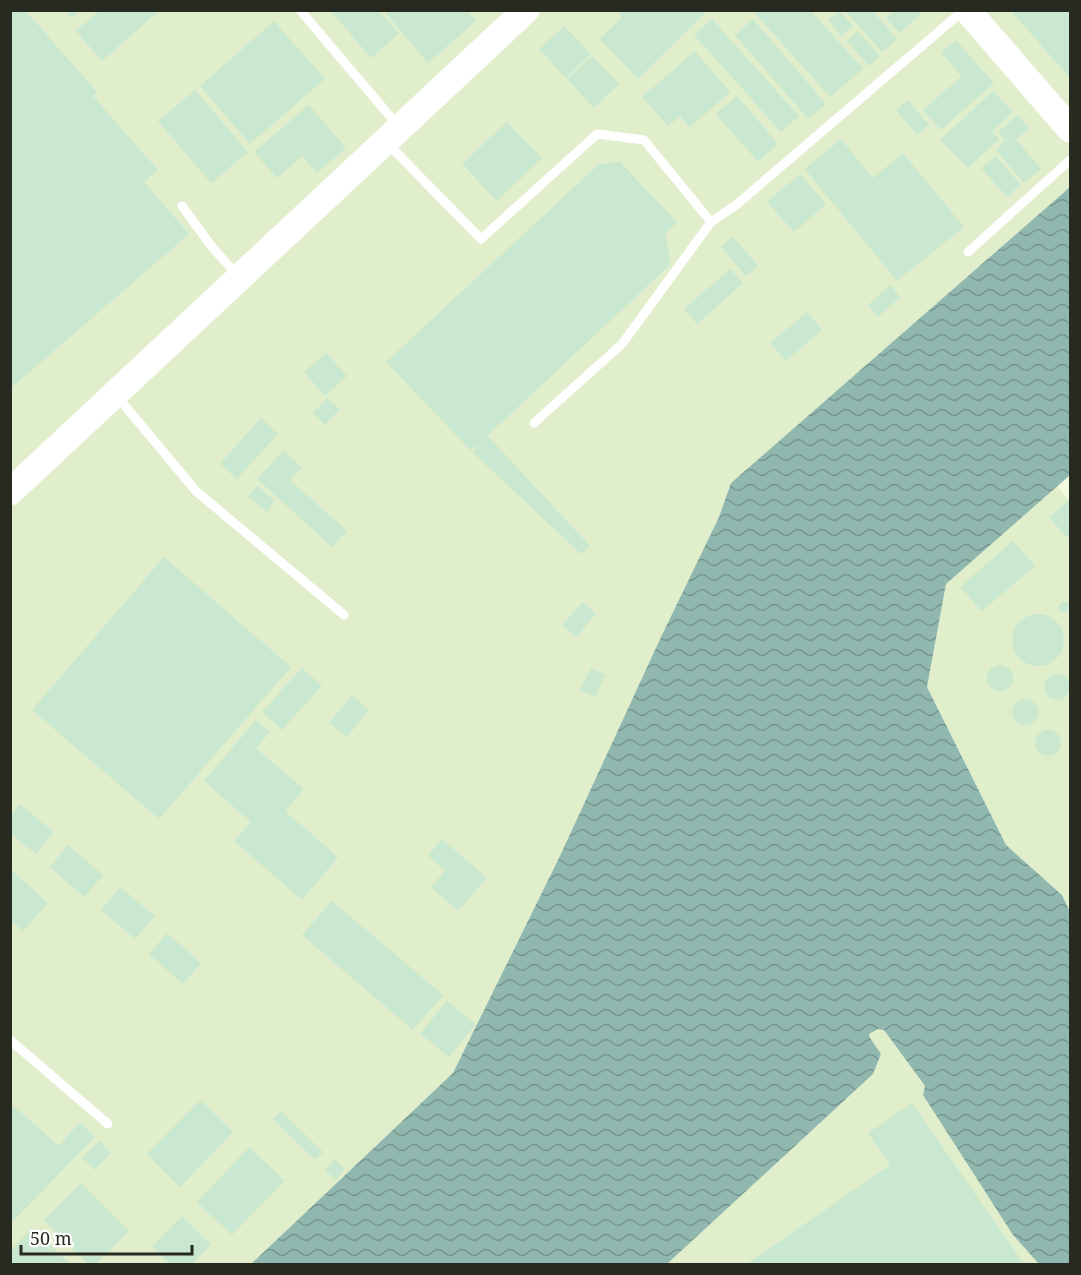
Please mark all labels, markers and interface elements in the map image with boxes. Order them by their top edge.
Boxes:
scale bar [21,1218,192,1256]
text: 50 m [30,1226,72,1250]

